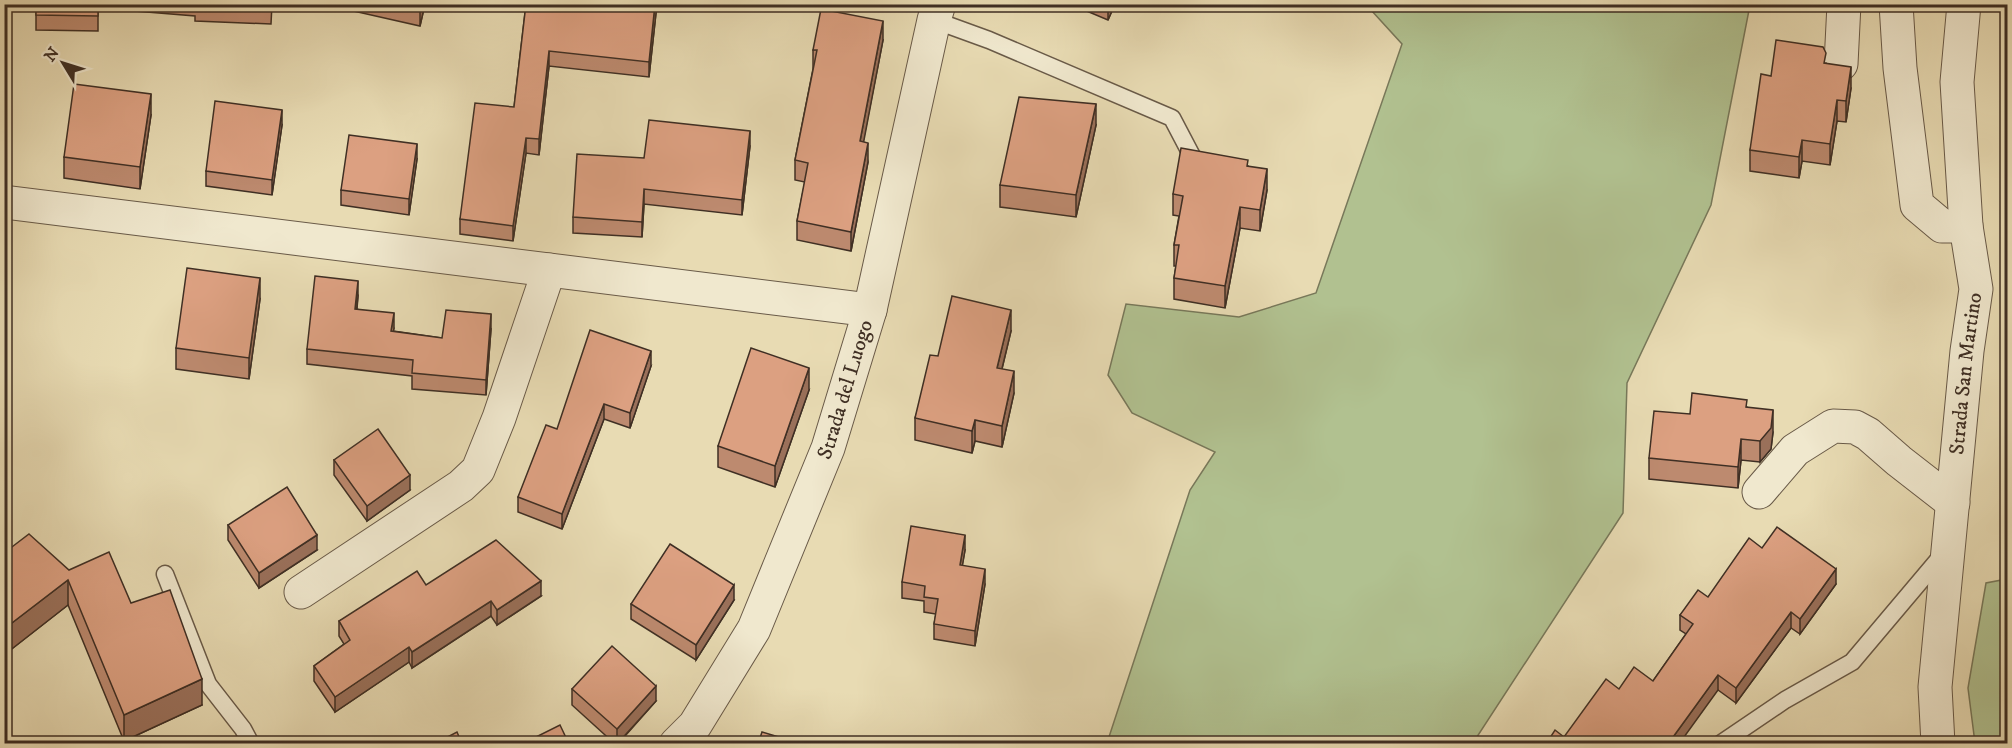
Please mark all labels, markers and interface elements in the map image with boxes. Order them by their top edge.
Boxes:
north arrow [33,33,93,93]
text: N [40,43,64,66]
street label: Strada San Martino [1944,291,1988,456]
street label: Strada del Luogo [812,317,879,463]

